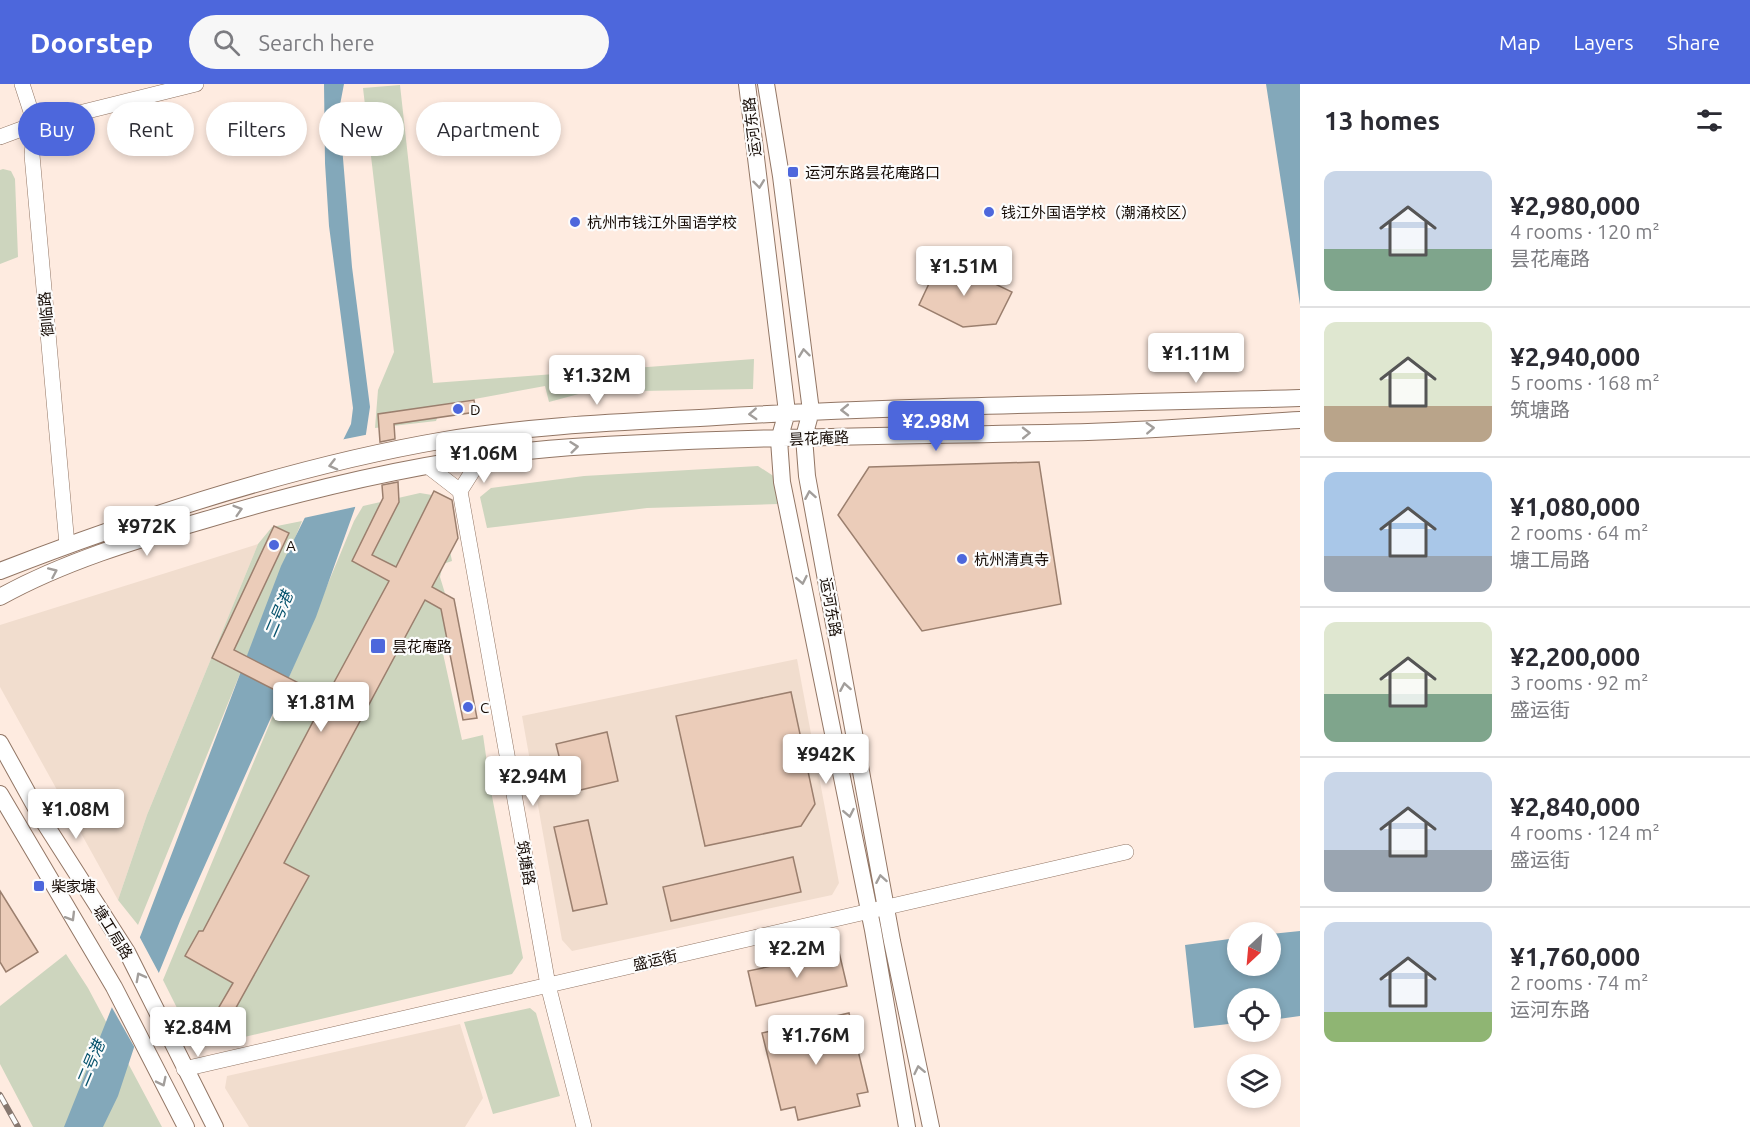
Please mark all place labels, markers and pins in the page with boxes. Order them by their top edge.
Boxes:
place label: 运河东路昙花庵路口 [805,164,940,181]
marker: 运河东路昙花庵路口 [786,165,800,179]
place label: 钱江外国语学校（潮涌校区） [1001,204,1196,221]
marker: 钱江外国语学校（潮涌校区） [982,205,996,219]
place label: 杭州市钱江外国语学校 [587,214,737,231]
marker: 杭州市钱江外国语学校 [568,215,582,229]
pin: ¥1.51M [915,246,1013,297]
pin: ¥1.11M [1147,333,1245,384]
pin: ¥1.32M [548,355,646,406]
place label: D [470,401,481,418]
pin: ¥2.98M [887,401,985,452]
marker: D [451,402,465,416]
pin: ¥1.06M [435,433,533,484]
pin: ¥972K [105,506,189,557]
place label: A [286,537,296,554]
marker: A [267,538,281,552]
place label: 杭州清真寺 [974,551,1049,568]
marker: 杭州清真寺 [955,552,969,566]
marker: 昙花庵路 [369,637,387,655]
place label: 昙花庵路 [392,638,452,655]
pin: ¥1.81M [272,682,370,733]
place label: C [480,699,489,716]
marker: C [461,700,475,714]
pin: ¥942K [784,734,868,785]
pin: ¥2.94M [484,756,582,807]
pin: ¥1.08M [27,789,125,840]
place label: 柴家塘 [51,878,96,895]
marker: 柴家塘 [32,879,46,893]
pin: ¥2.2M [755,928,839,979]
pin: ¥2.84M [149,1007,247,1058]
pin: ¥1.76M [767,1015,865,1066]

